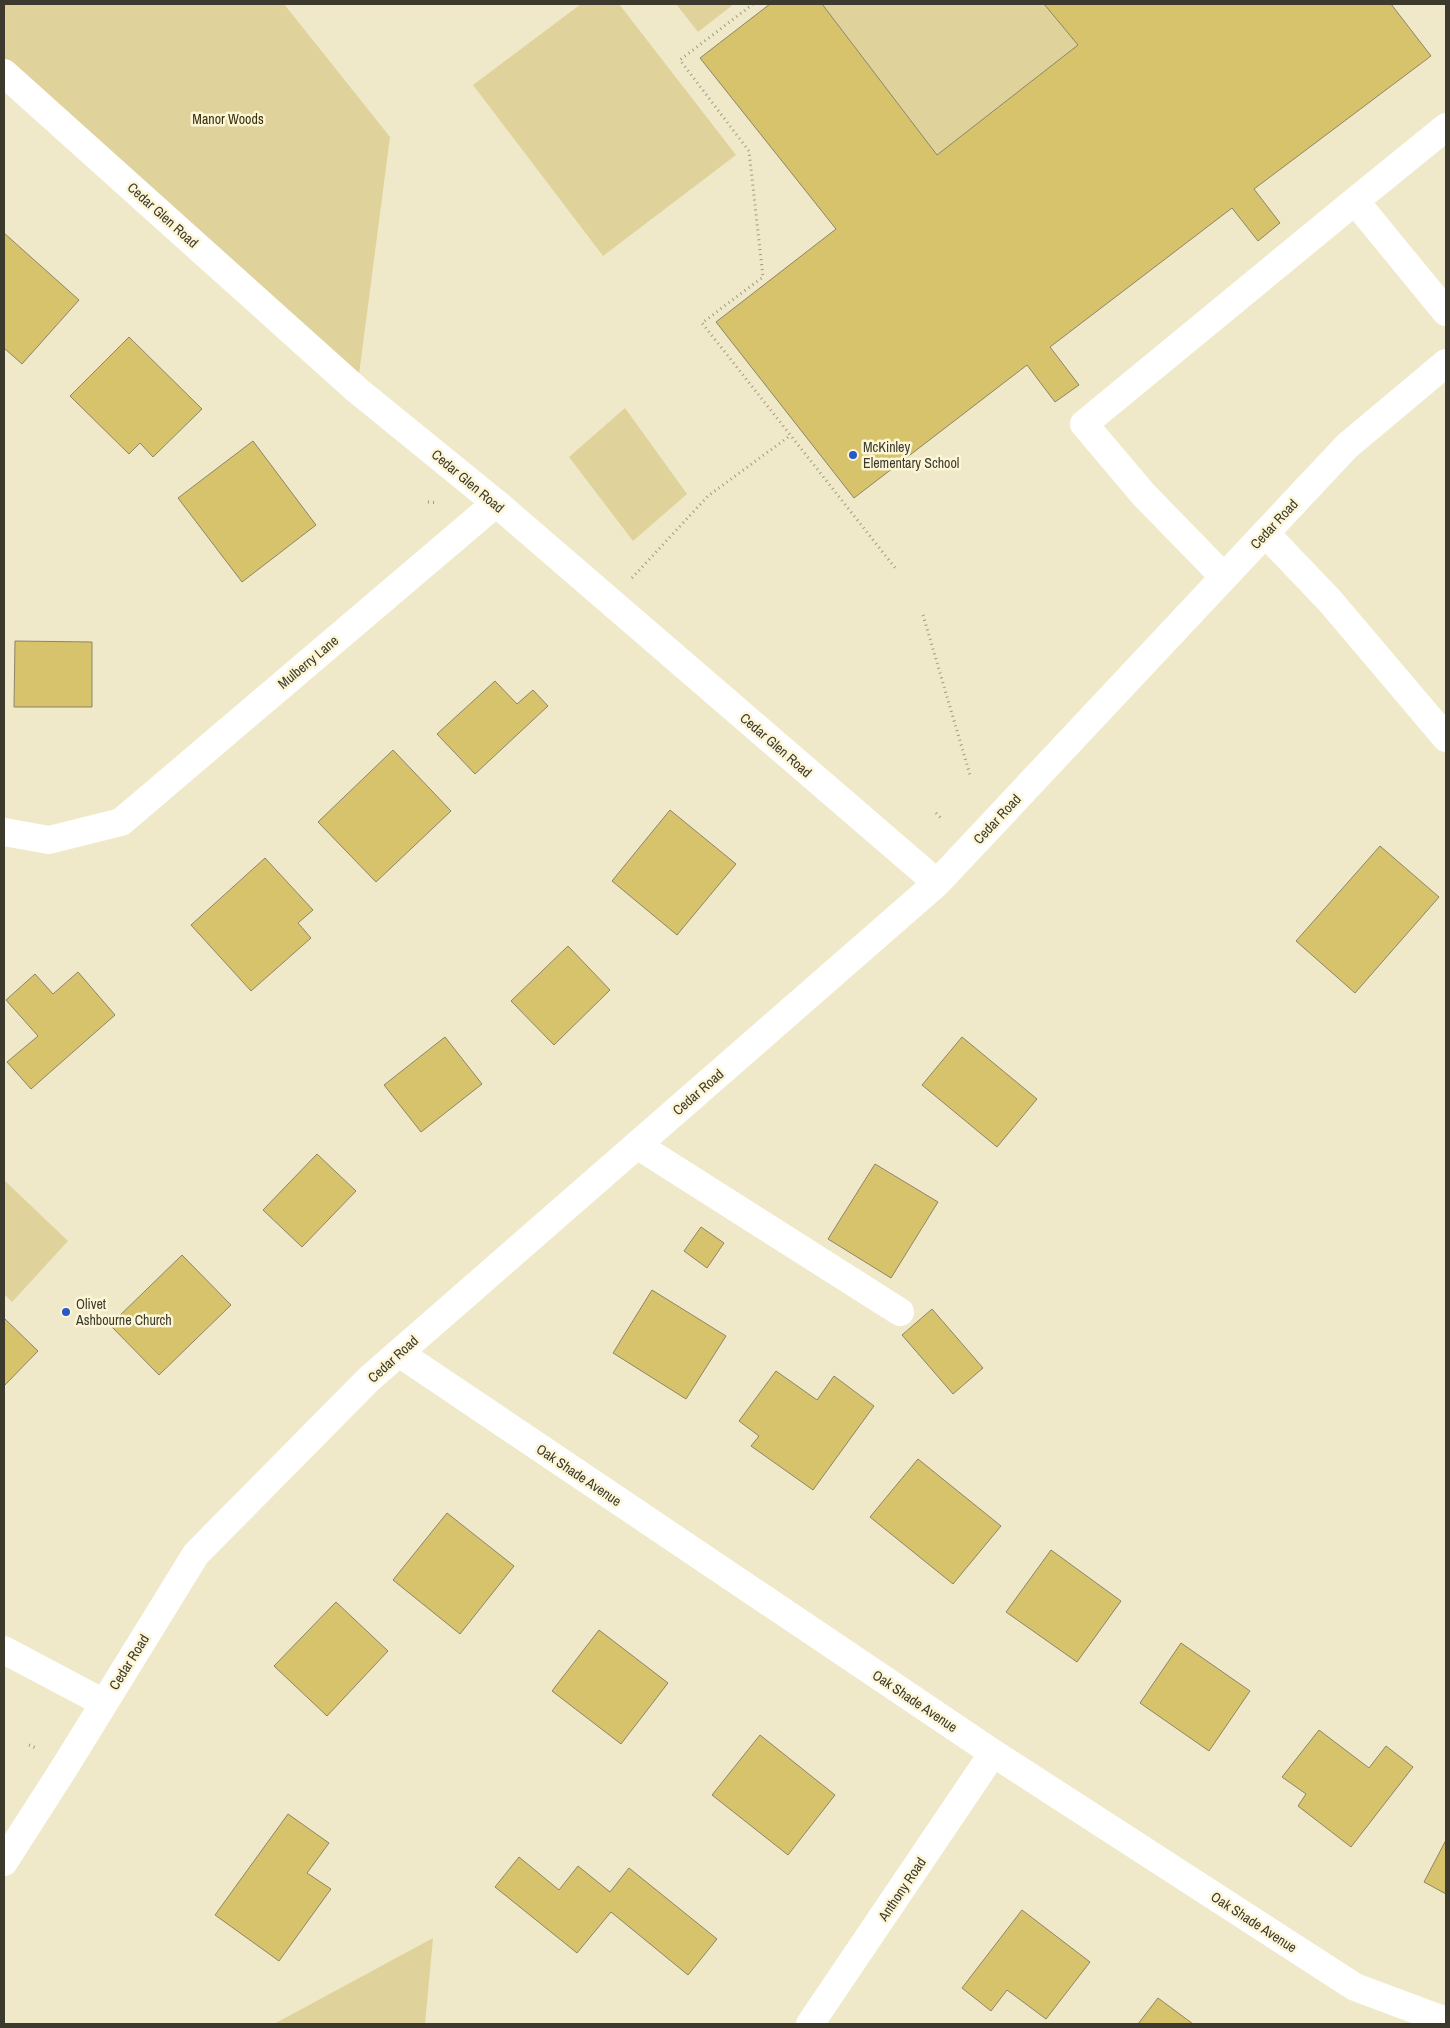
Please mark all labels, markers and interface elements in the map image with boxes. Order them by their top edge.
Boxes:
park label: Manor Woods [192,110,264,128]
street label: Cedar Glen Road [124,178,202,252]
place label: McKinley Elementary School [863,438,959,472]
street label: Cedar Glen Road [428,445,508,517]
marker: McKinley Elementary School [847,449,859,461]
street label: Cedar Road [1246,495,1302,553]
street label: Mulberry Lane [274,632,342,692]
street label: Cedar Glen Road [736,709,816,781]
street label: Cedar Road [969,790,1025,848]
street label: Cedar Road [669,1065,727,1119]
place label: Olivet Ashbourne Church [75,1295,172,1329]
marker: Olivet Ashbourne Church [60,1306,72,1318]
street label: Cedar Road [364,1332,422,1386]
street label: Oak Shade Avenue [533,1440,625,1510]
street label: Cedar Road [105,1631,153,1693]
street label: Oak Shade Avenue [869,1666,961,1736]
street label: Anthony Road [874,1854,930,1925]
street label: Oak Shade Avenue [1208,1888,1300,1956]

